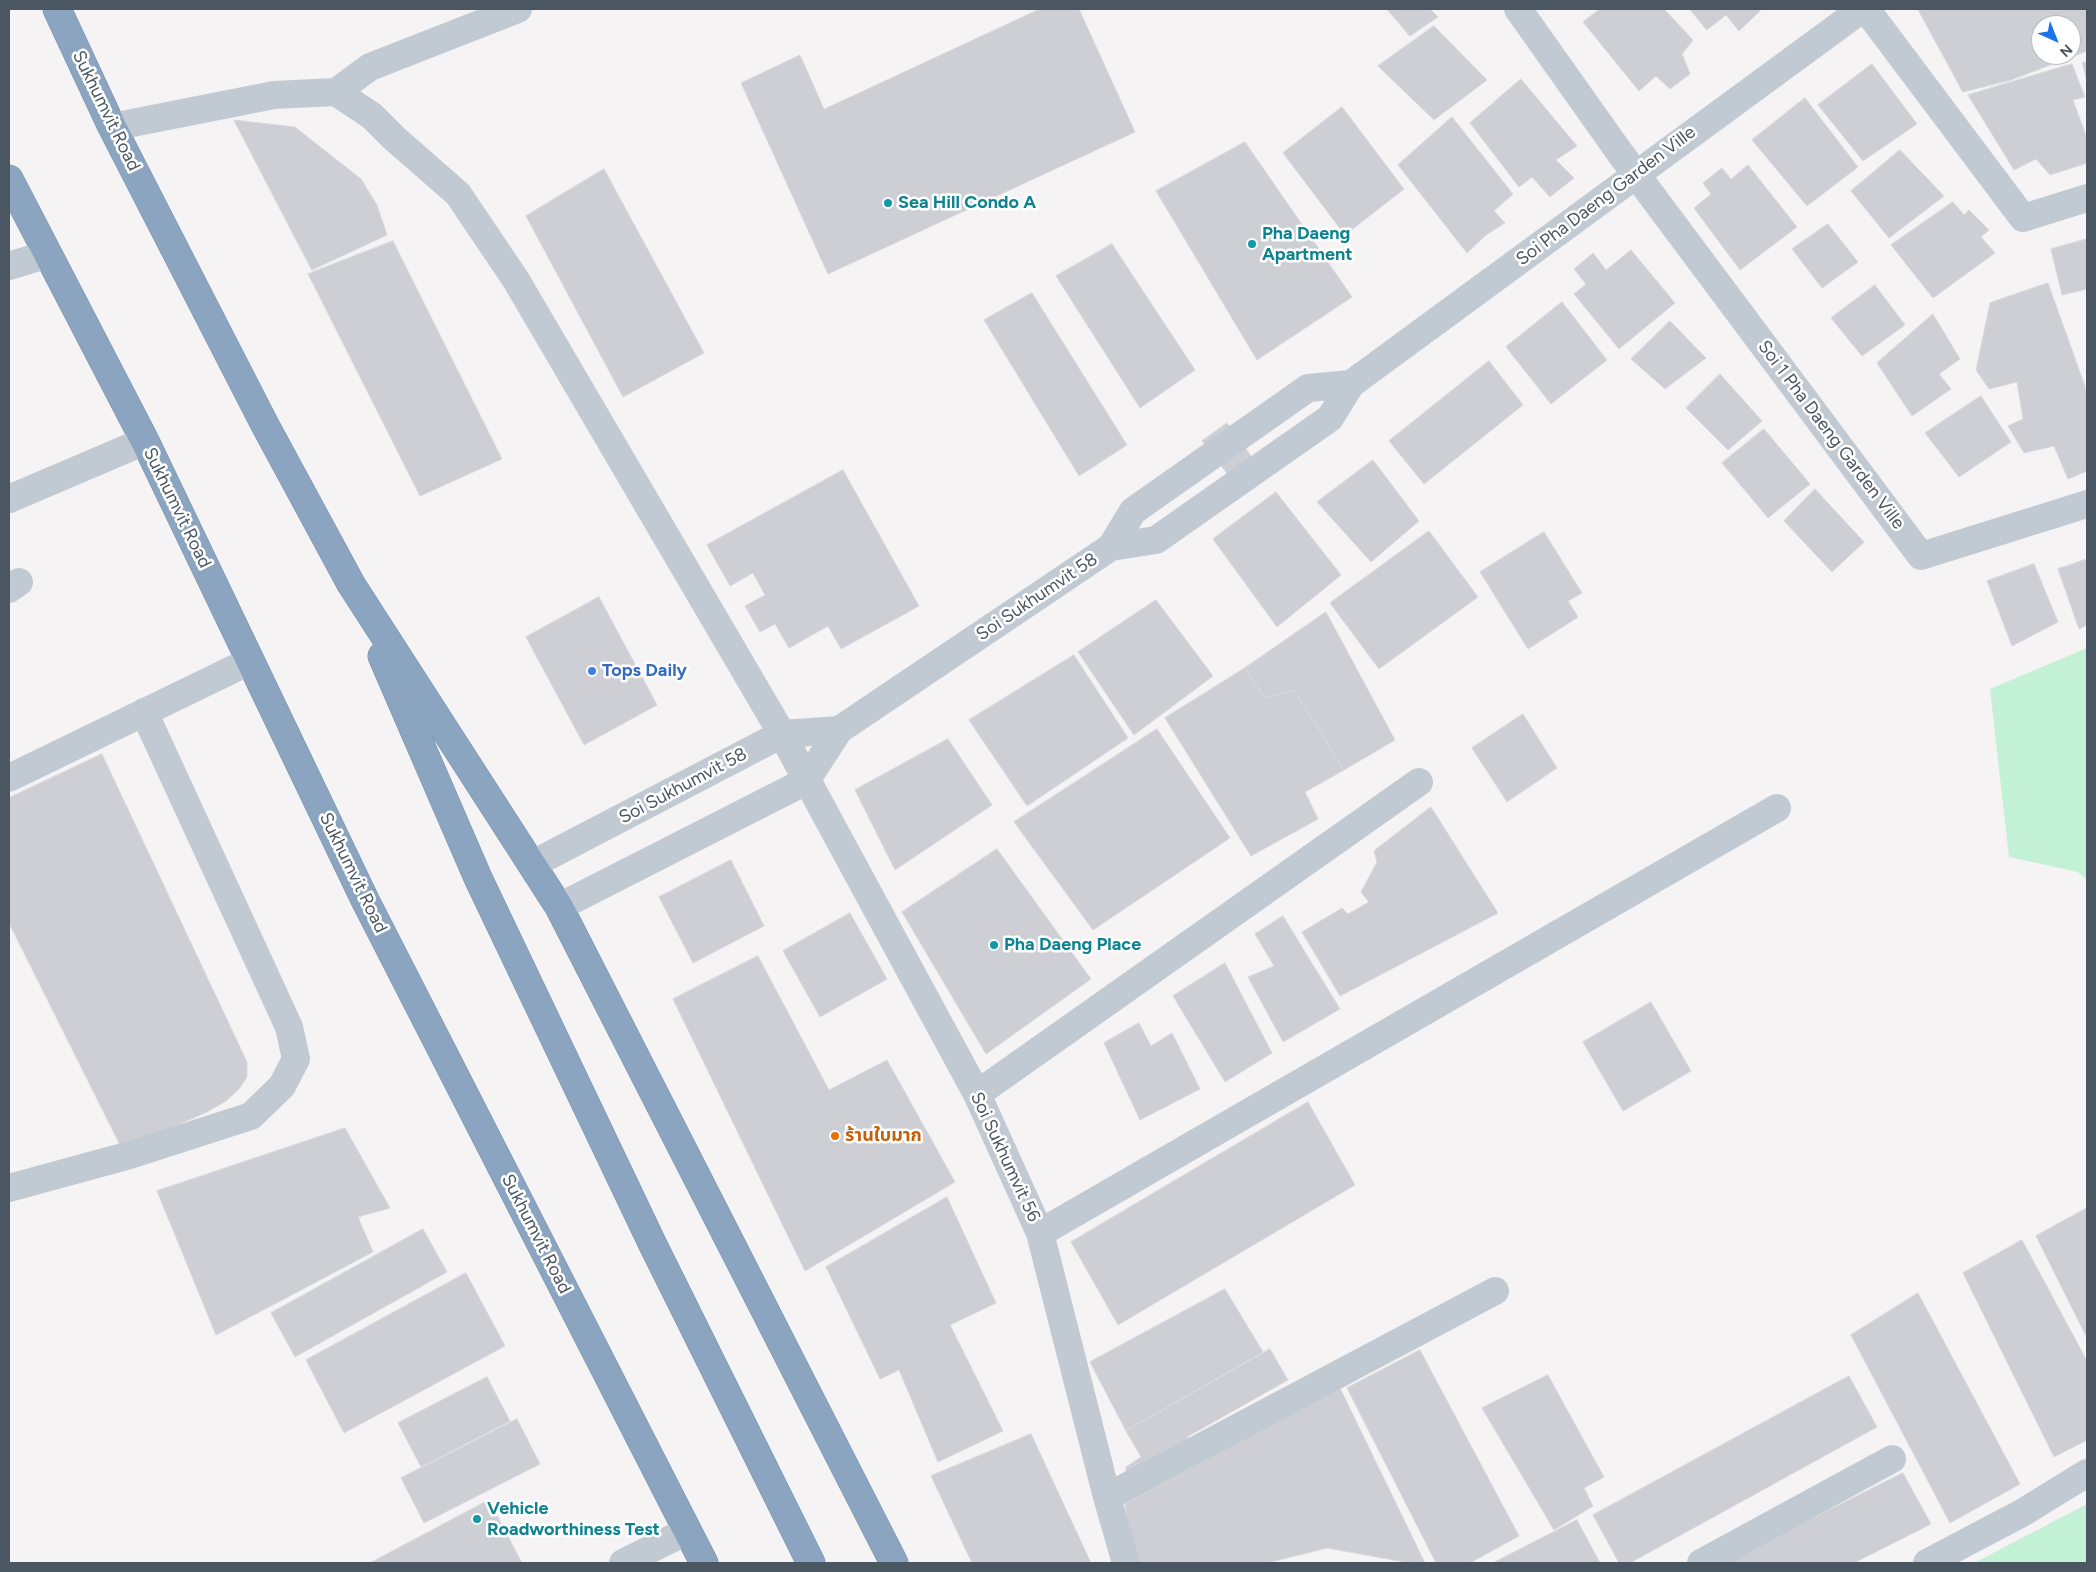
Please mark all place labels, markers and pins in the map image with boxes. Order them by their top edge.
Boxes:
place label: Sea Hill Condo A [898,192,1036,214]
marker: Sea Hill Condo A [882,197,894,209]
place label: Pha Daeng Apartment [1262,223,1352,266]
marker: Pha Daeng Apartment [1246,238,1258,250]
place label: Tops Daily [602,660,687,682]
marker: Tops Daily [586,665,598,677]
place label: Pha Daeng Place [1004,934,1141,956]
marker: Pha Daeng Place [988,939,1000,951]
place label: ร้านใบมาก [845,1125,922,1147]
marker: ร้านใบมาก [829,1130,841,1142]
place label: Vehicle Roadworthiness Test [487,1498,660,1540]
marker: Vehicle Roadworthiness Test [471,1513,483,1525]

